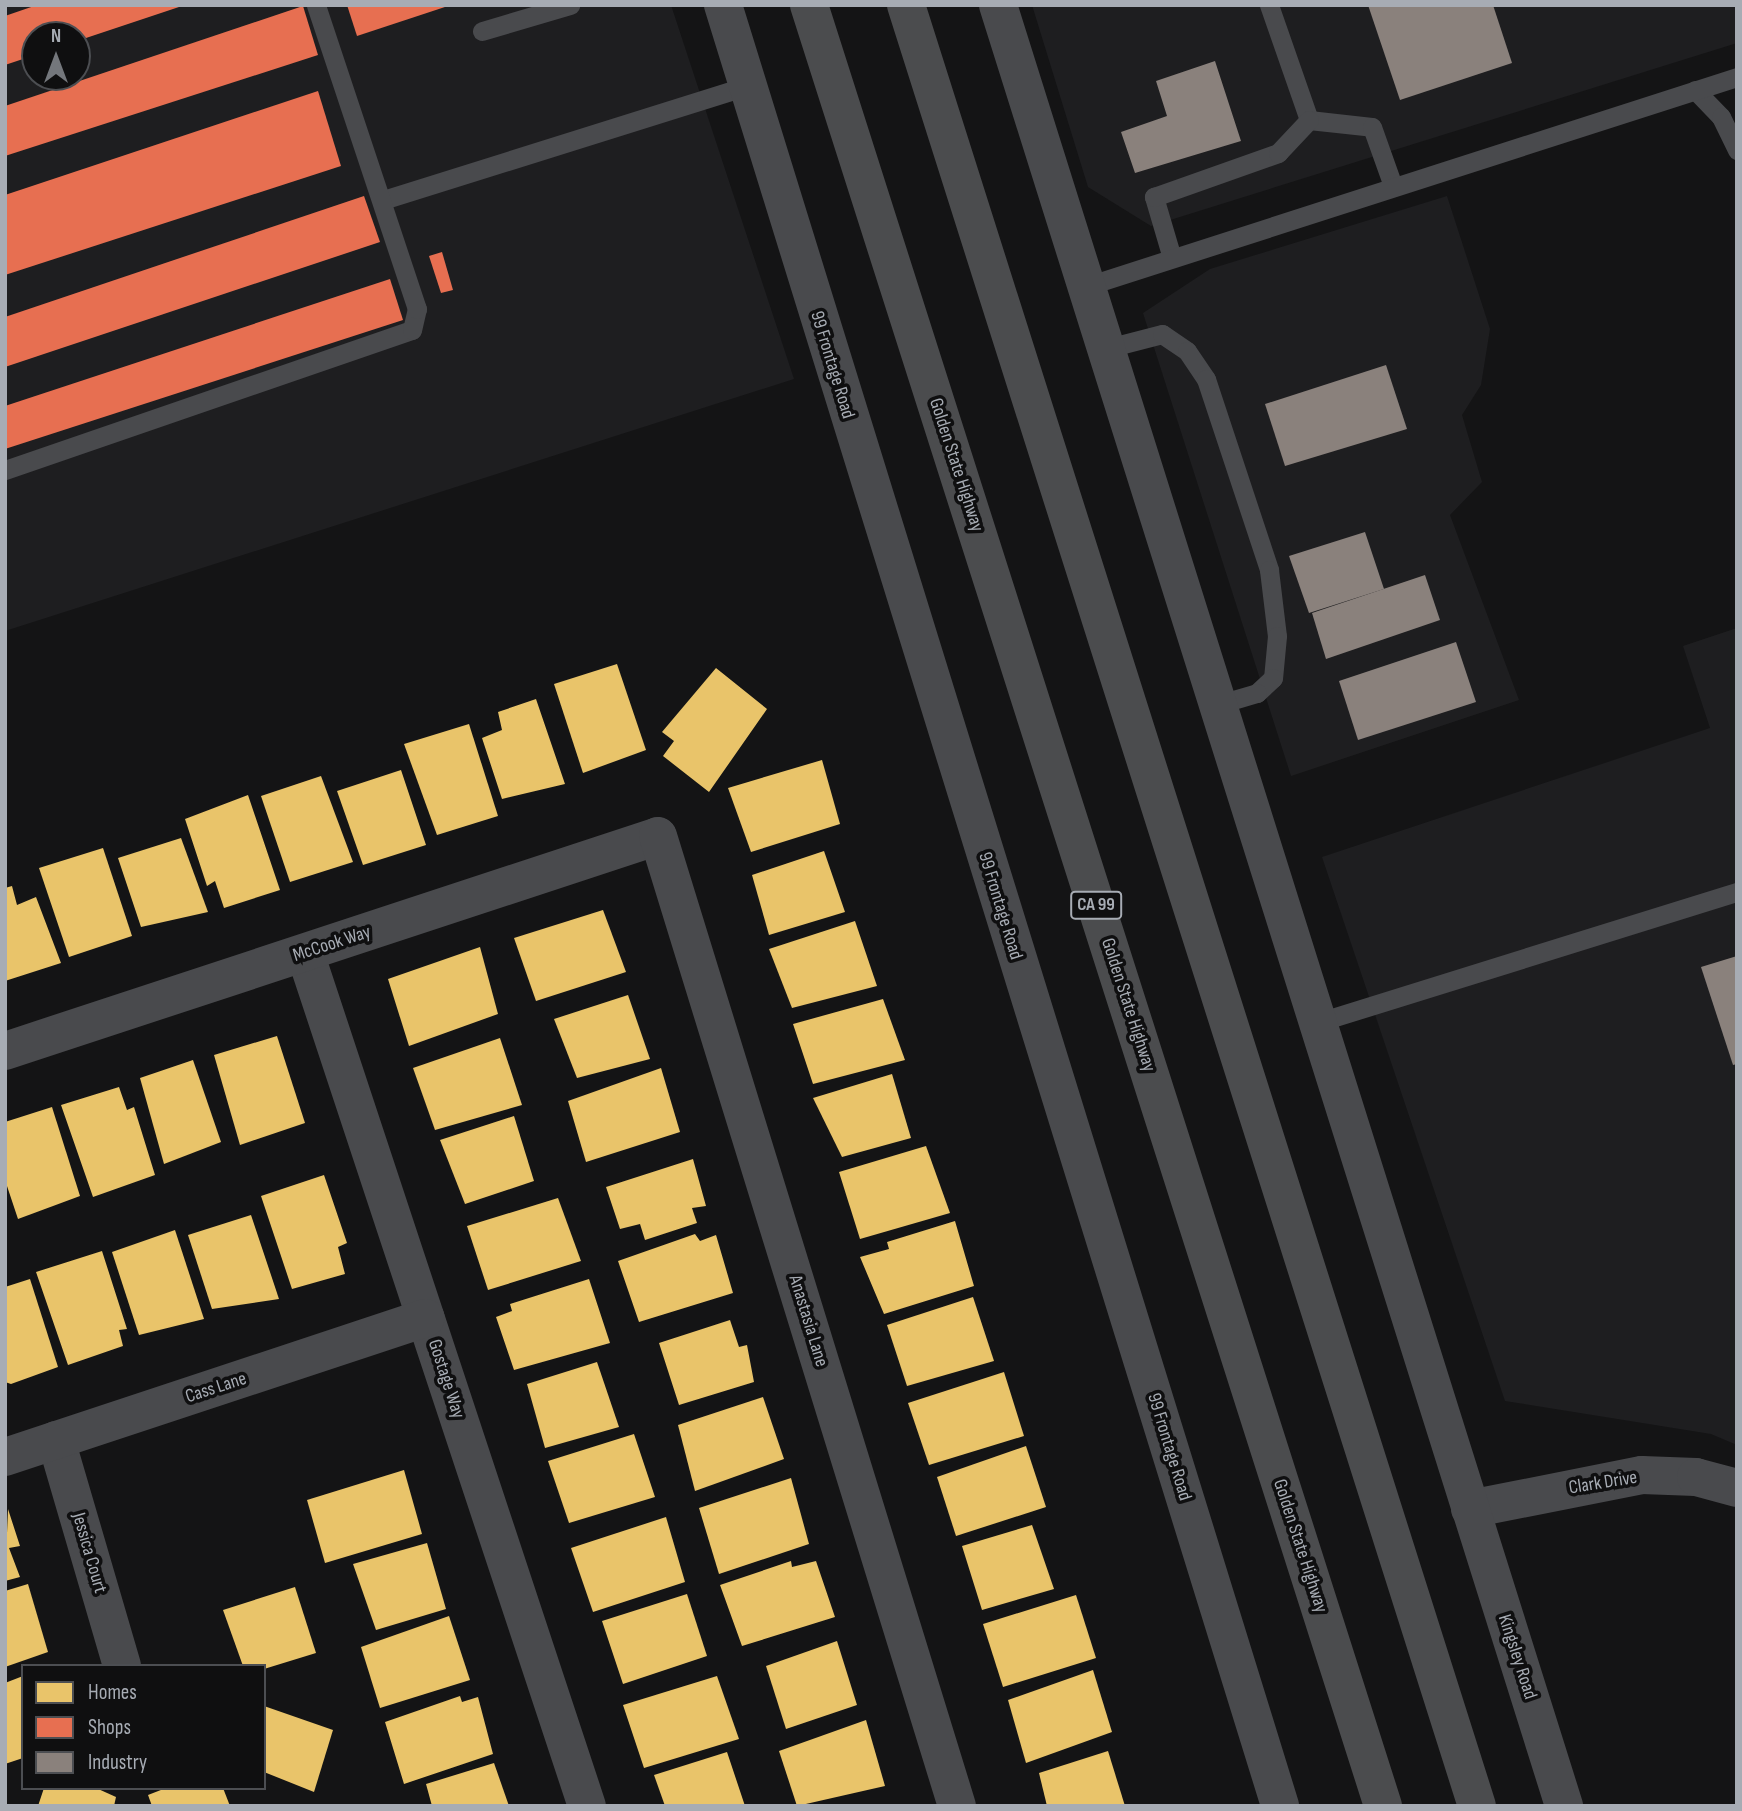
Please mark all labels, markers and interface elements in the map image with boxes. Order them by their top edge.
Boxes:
north arrow [21,21,91,91]
text: N [51,25,61,48]
street label: 99 Frontage Road [805,309,859,421]
street label: Golden State Highway [924,395,988,535]
street label: 99 Frontage Road [973,850,1027,962]
road number: CA 99 [1070,890,1122,920]
street label: McCook Way [290,921,374,967]
street label: Golden State Highway [1096,935,1160,1075]
street label: Anastasia Lane [783,1272,833,1370]
street label: Gostage Way [423,1337,469,1421]
street label: Cass Lane [183,1367,249,1409]
street label: 99 Frontage Road [1142,1391,1196,1503]
street label: Clark Drive [1567,1466,1639,1500]
street label: Golden State Highway [1268,1476,1332,1616]
street label: Jessica Court [67,1510,111,1596]
street label: Kingsley Road [1493,1612,1541,1702]
legend [21,1664,266,1790]
text: Homes [88,1680,137,1705]
text: Shops [88,1715,131,1740]
text: Industry [88,1750,147,1775]

